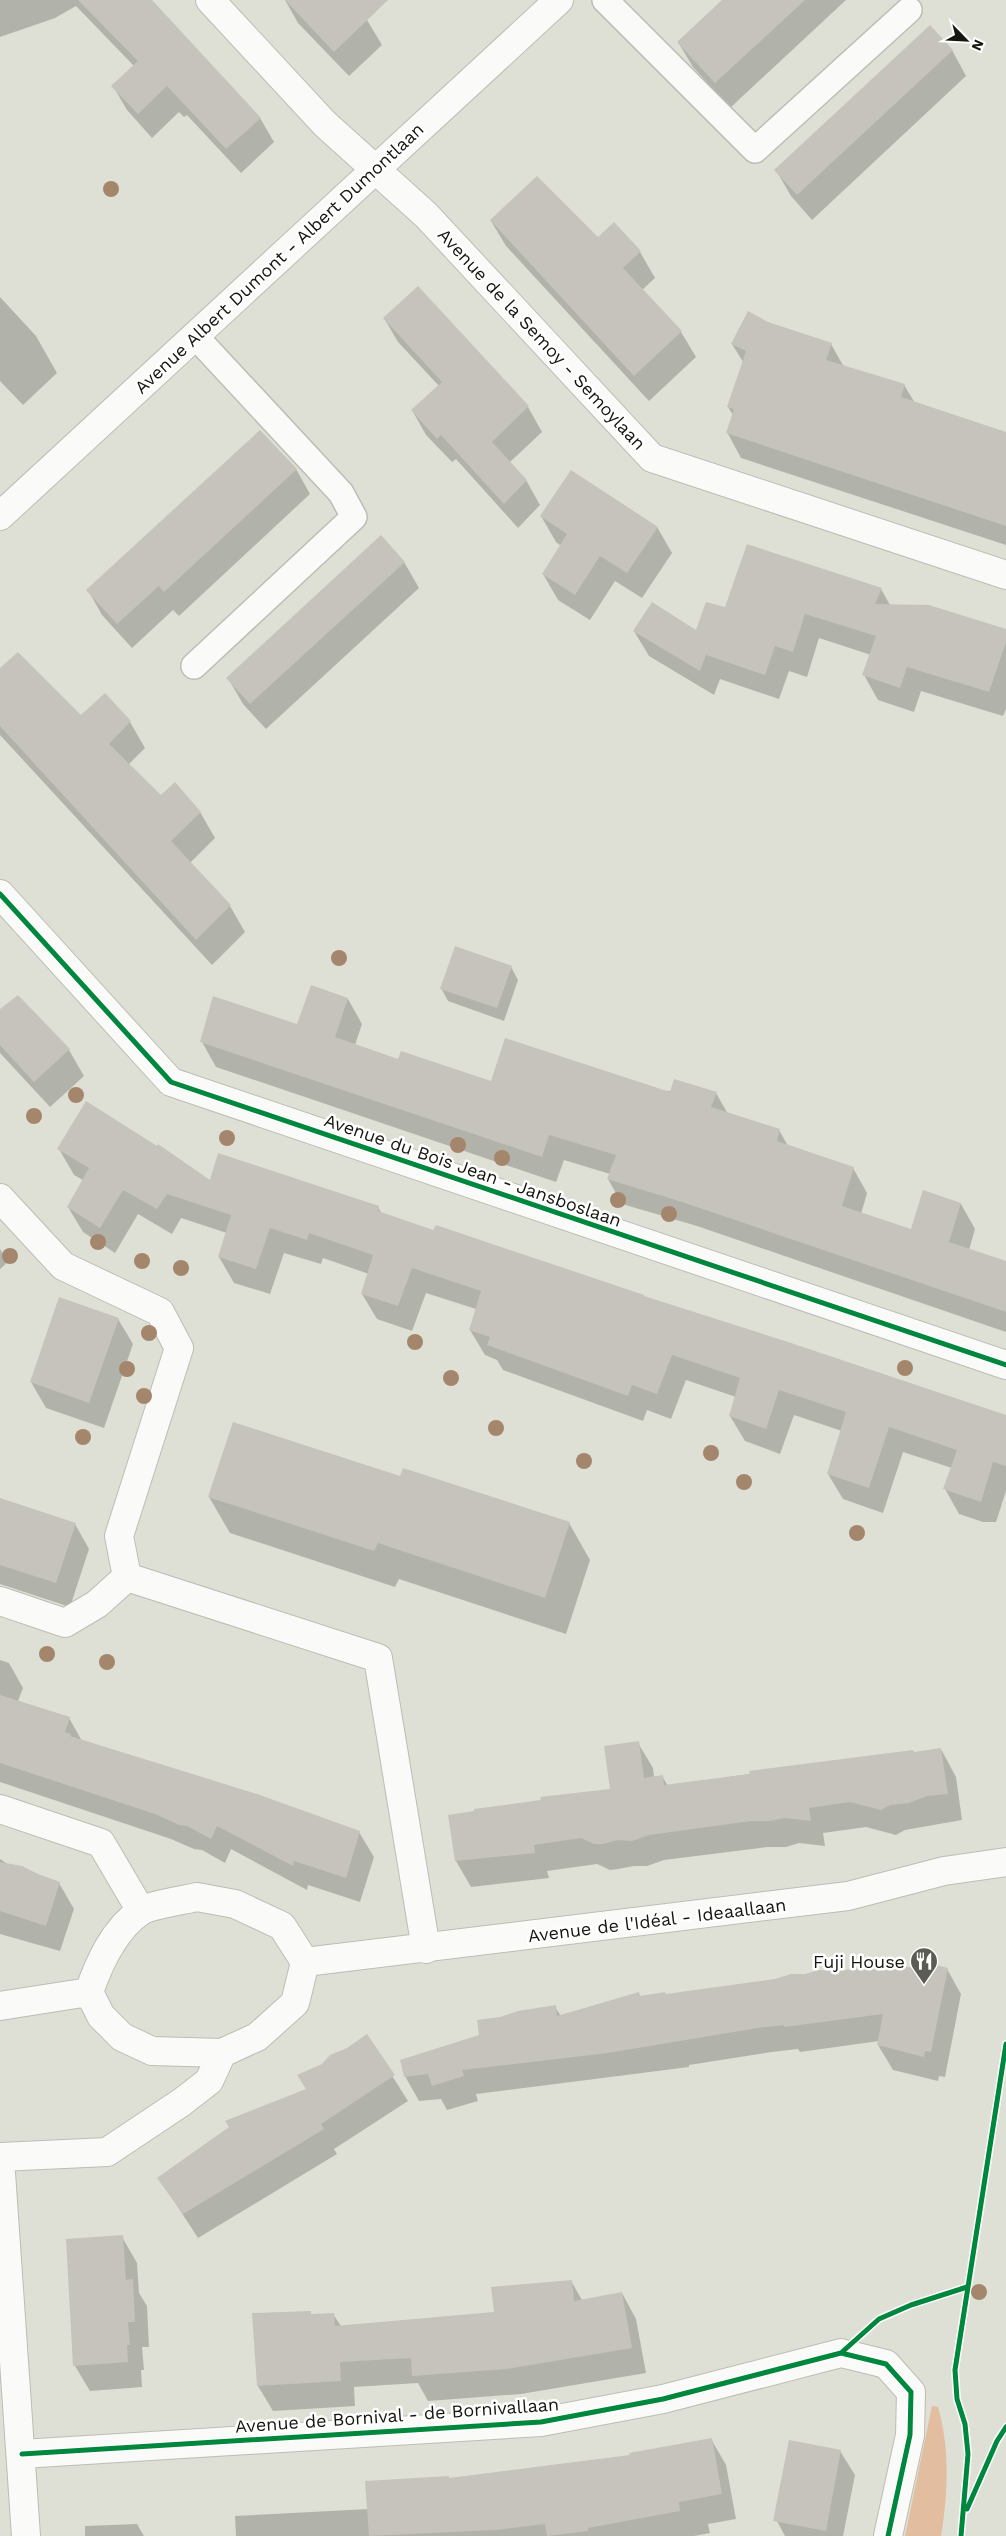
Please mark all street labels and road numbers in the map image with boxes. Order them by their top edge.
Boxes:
street label: Avenue Albert Dumont - Albert Dumontlaan [130,118,428,398]
street label: Avenue de la Semoy - Semoylaan [434,224,650,454]
street label: Avenue du Bois Jean - Jansboslaan [322,1109,624,1231]
street label: Avenue de l'Idéal - Ideaallaan [527,1894,787,1946]
street label: Avenue de Bornival - de Bornivallaan [234,2393,560,2437]

